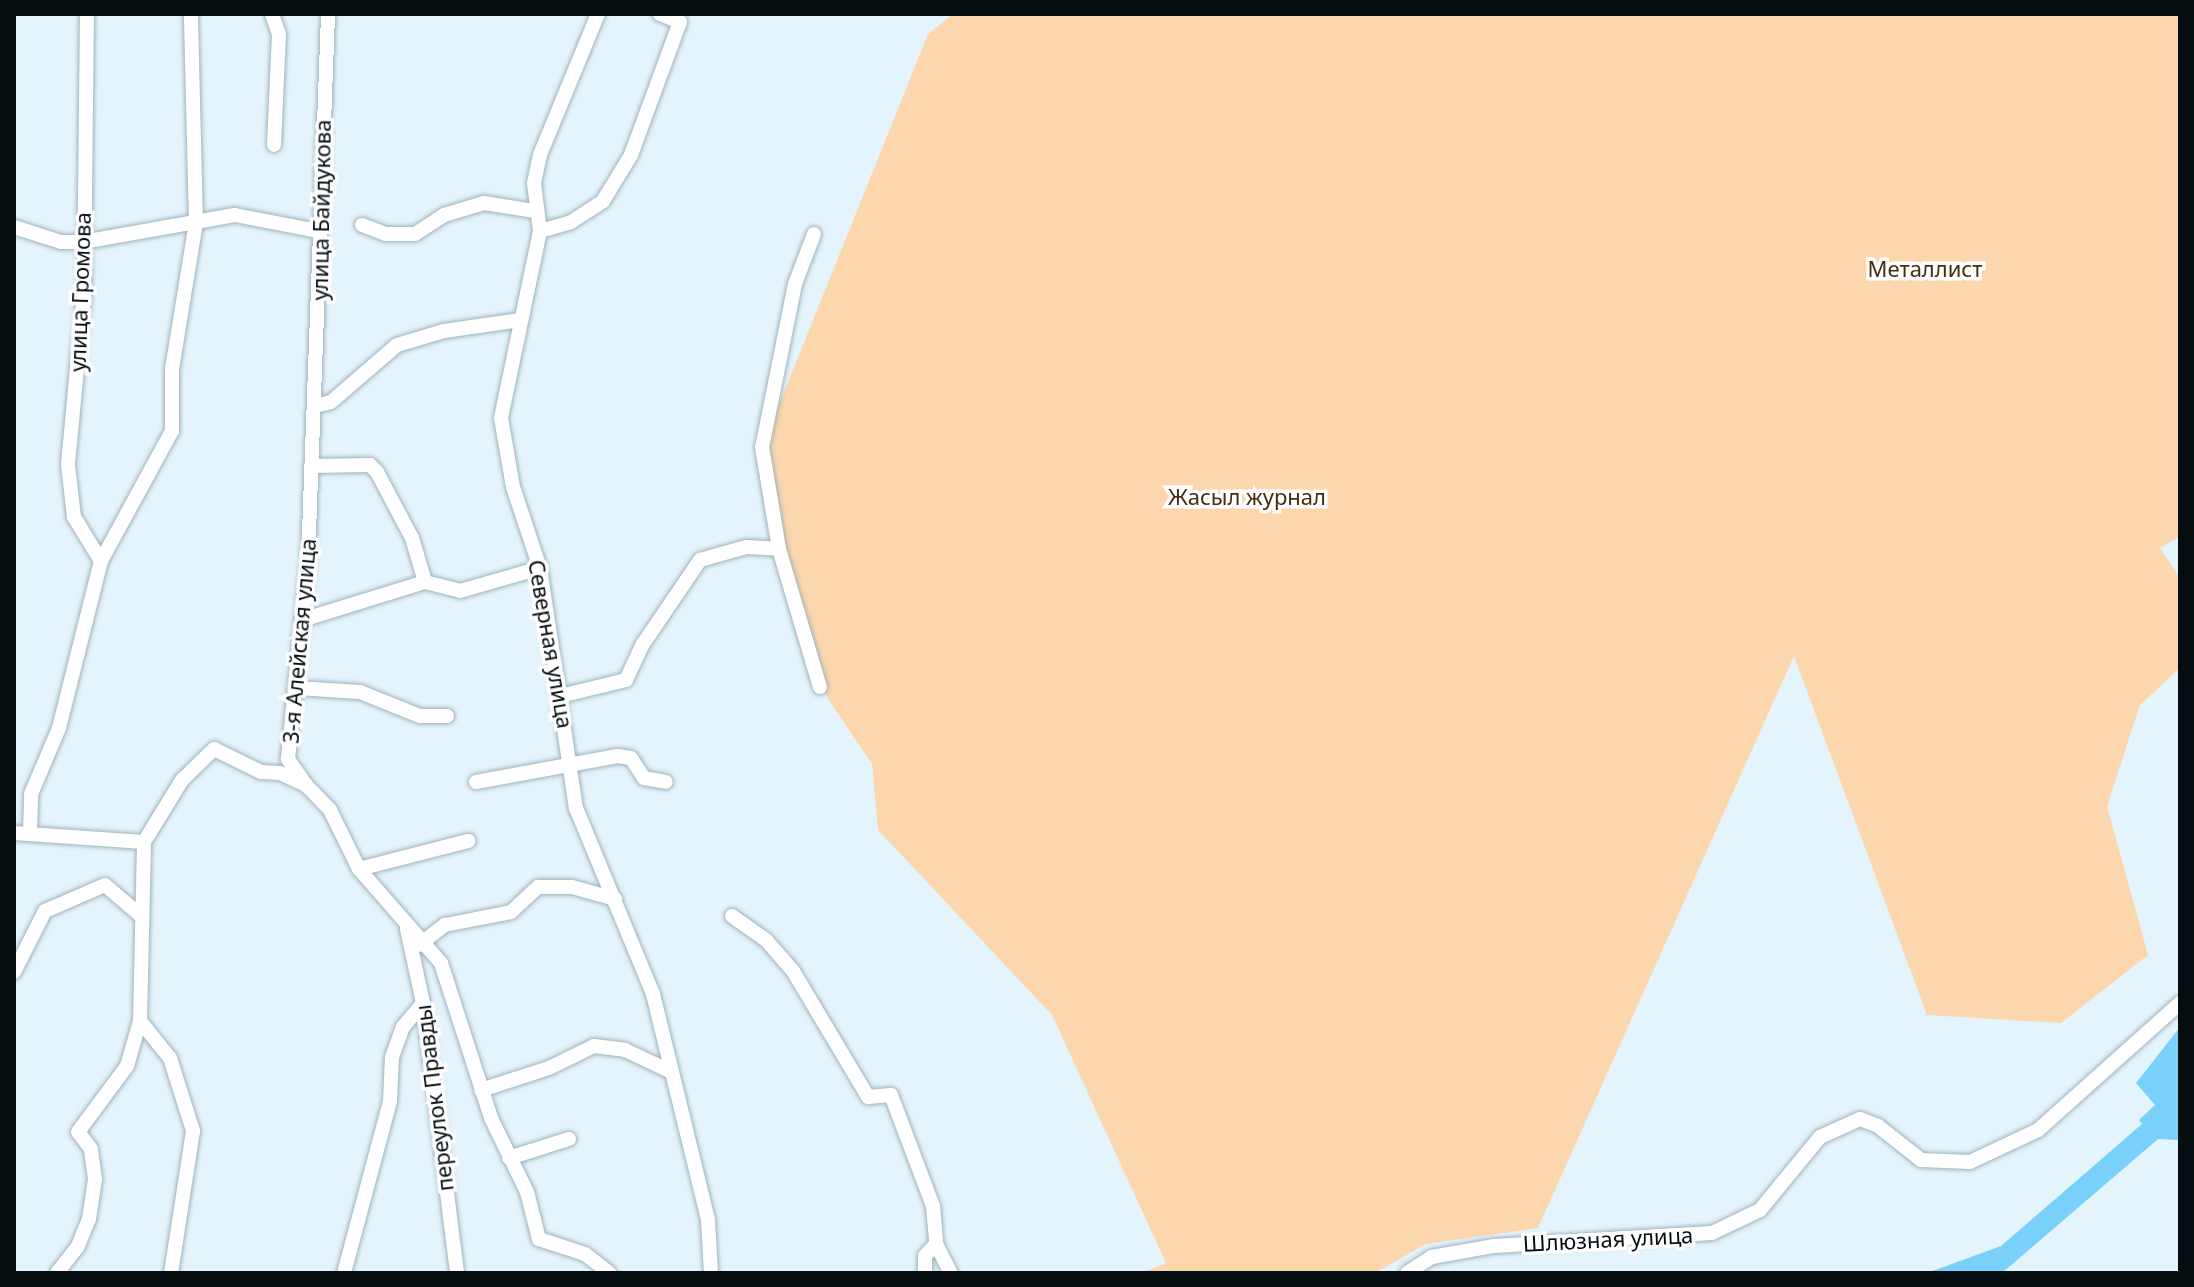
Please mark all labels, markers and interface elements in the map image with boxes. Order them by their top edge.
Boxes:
street label: улица Байдукова [306,119,336,301]
street label: улица Громова [64,212,96,372]
park label: Металлист [1868,256,1982,282]
park label: Жасыл журнал [1168,484,1326,510]
street label: 3-я Алейская улица [277,537,321,745]
street label: Северная улица [523,558,579,730]
street label: переулок Правды [409,1003,459,1193]
street label: Шлюзная улица [1522,1221,1694,1257]

